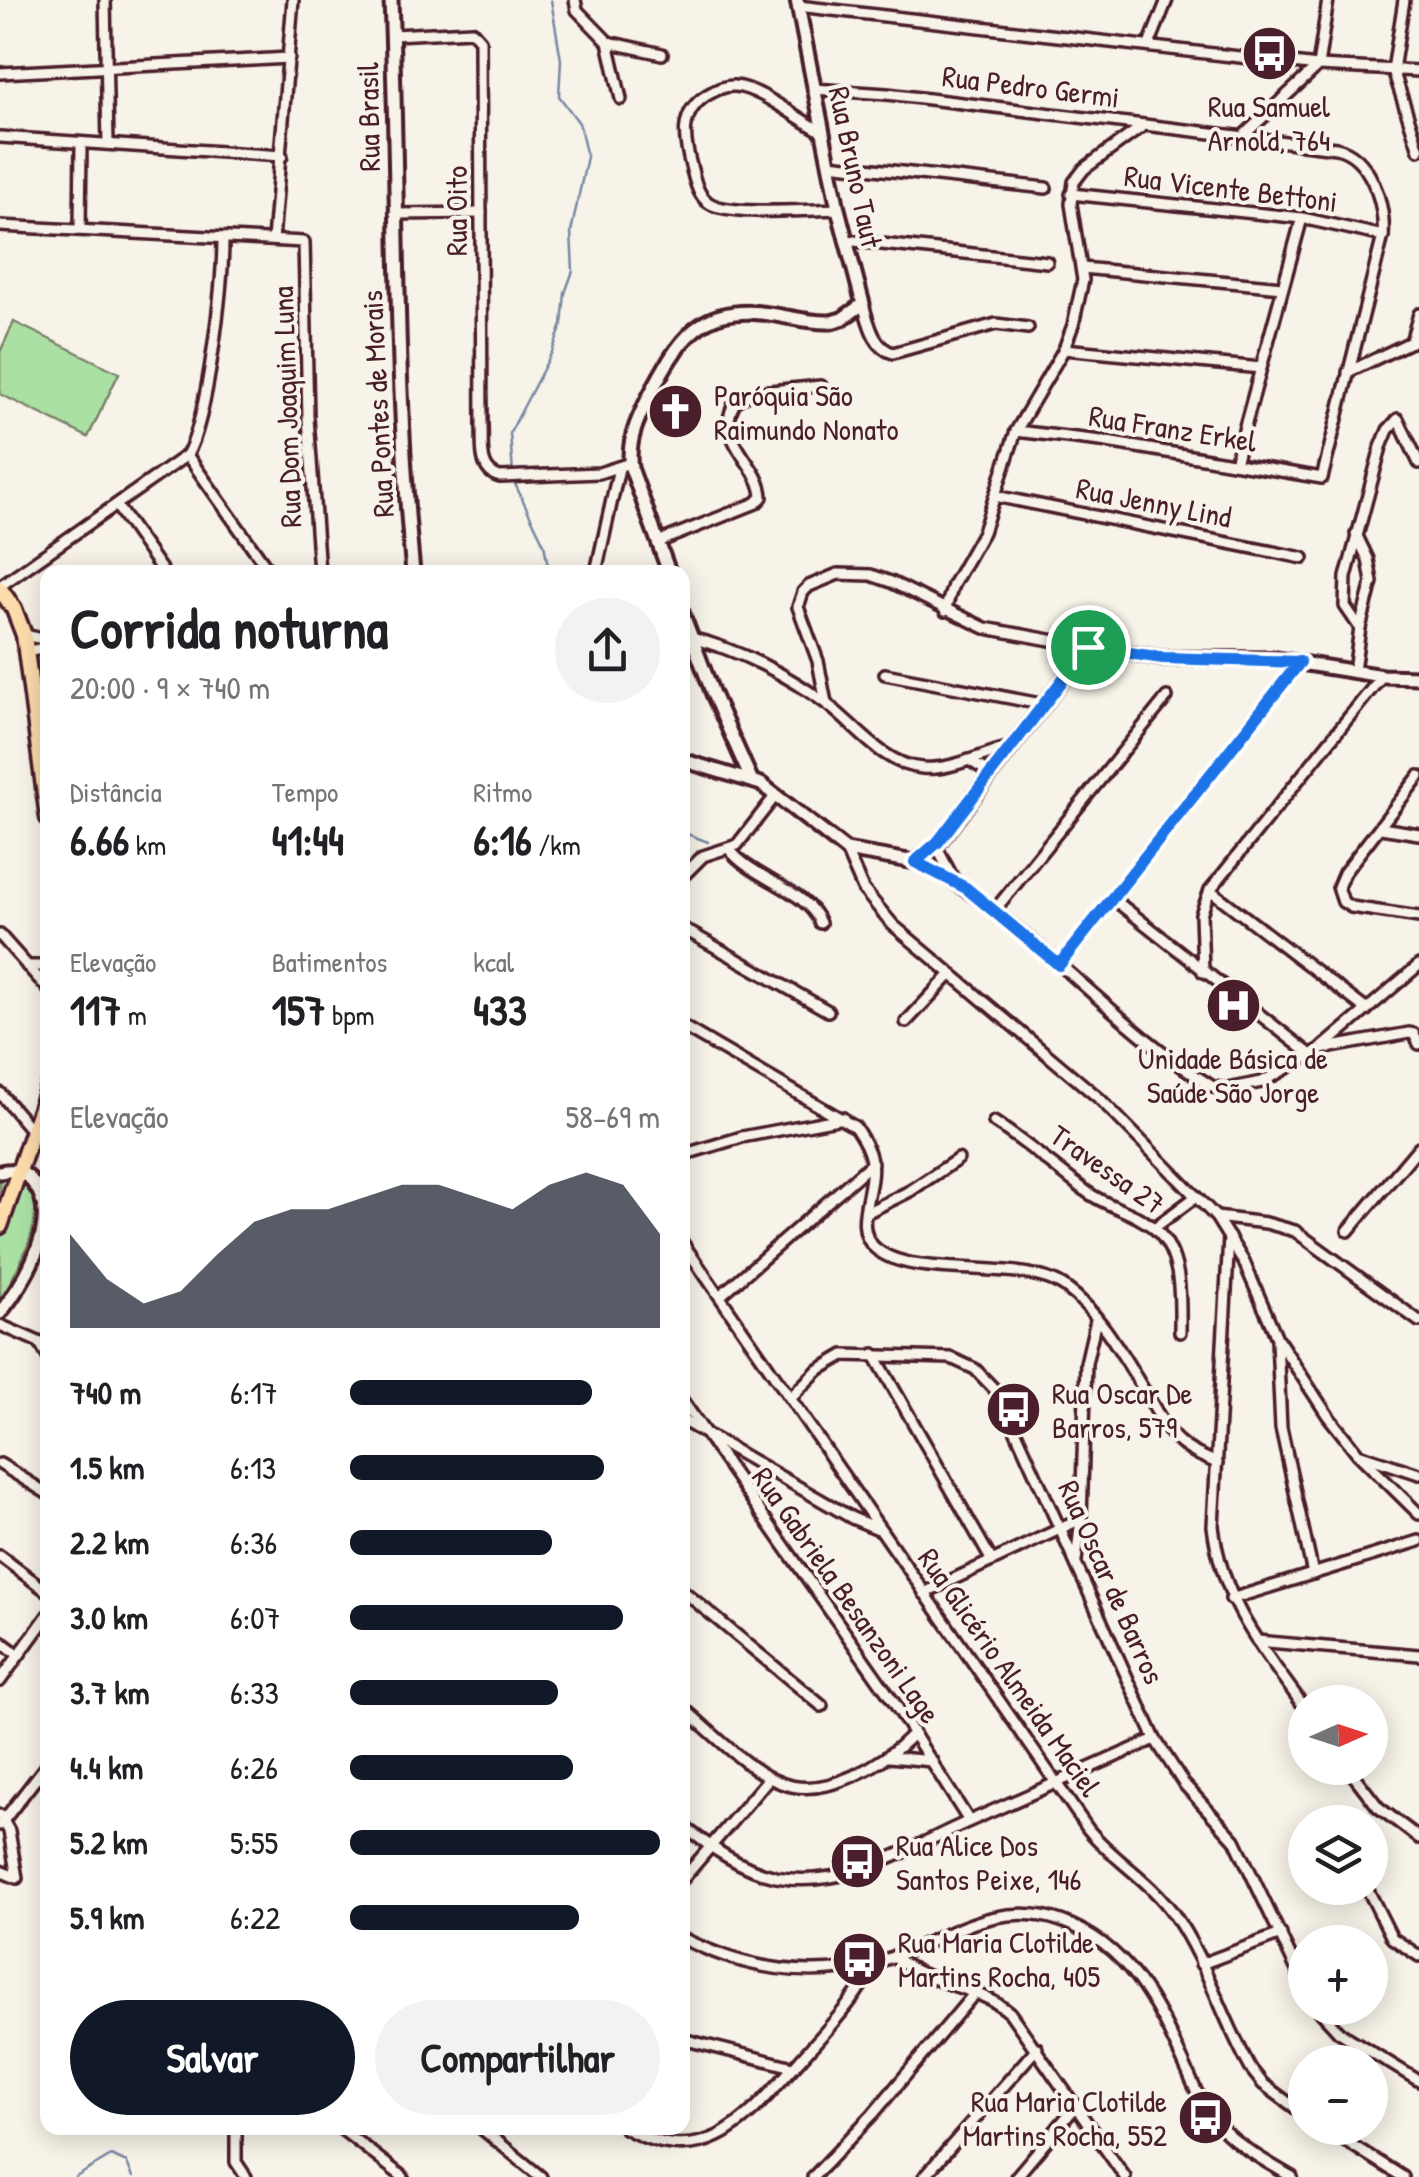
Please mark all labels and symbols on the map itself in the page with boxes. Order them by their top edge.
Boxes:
bus stop icon: Rua Samuel Arnold, 764 [1239,23,1299,83]
street label: Rua Pedro Germi [940,55,1122,117]
street label: Rua Brasil [347,62,389,172]
street label: Rua Bruno Taut [819,83,893,252]
place label: Rua Samuel Arnold, 764 [1208,86,1330,160]
street label: Rua Vicente Bettoni [1122,155,1340,221]
street label: Rua Oito [436,166,476,256]
street label: Rua Dom Joaquim Luna [262,286,310,528]
street label: Rua Pontes de Morais [351,290,403,518]
place label: Paróquia São Raimundo Nonato [714,375,899,449]
church icon: Paróquia São Raimundo Nonato [645,382,705,442]
street label: Rua Franz Erkel [1086,395,1260,461]
street label: Rua Jenny Lind [1073,467,1235,537]
pin [1046,605,1131,690]
hospital icon: Unidade Básica de Saúde São Jorge [1203,975,1263,1035]
place label: Unidade Básica de Saúde São Jorge [1138,1038,1328,1112]
street label: Travessa 27 [1042,1115,1174,1223]
place label: Rua Oscar De Barros, 579 [1052,1373,1193,1447]
bus stop icon: Rua Oscar De Barros, 579 [983,1380,1043,1440]
street label: Rua Gabriela Besanzoni Lage [743,1459,951,1731]
street label: Rua Oscar de Barros [1049,1474,1175,1690]
street label: Rua Glicério Almeida Maciel [909,1540,1111,1804]
north arrow [1288,1685,1388,1785]
place label: Rua Alice Dos Santos Peixe, 146 [896,1825,1082,1899]
bus stop icon: Rua Alice Dos Santos Peixe, 146 [827,1832,887,1892]
place label: Rua Maria Clotilde Martins Rocha, 405 [898,1922,1101,1996]
bus stop icon: Rua Maria Clotilde Martins Rocha, 405 [829,1929,889,1989]
place label: Rua Maria Clotilde Martins Rocha, 552 [963,2081,1167,2155]
bus stop icon: Rua Maria Clotilde Martins Rocha, 552 [1176,2088,1236,2148]

